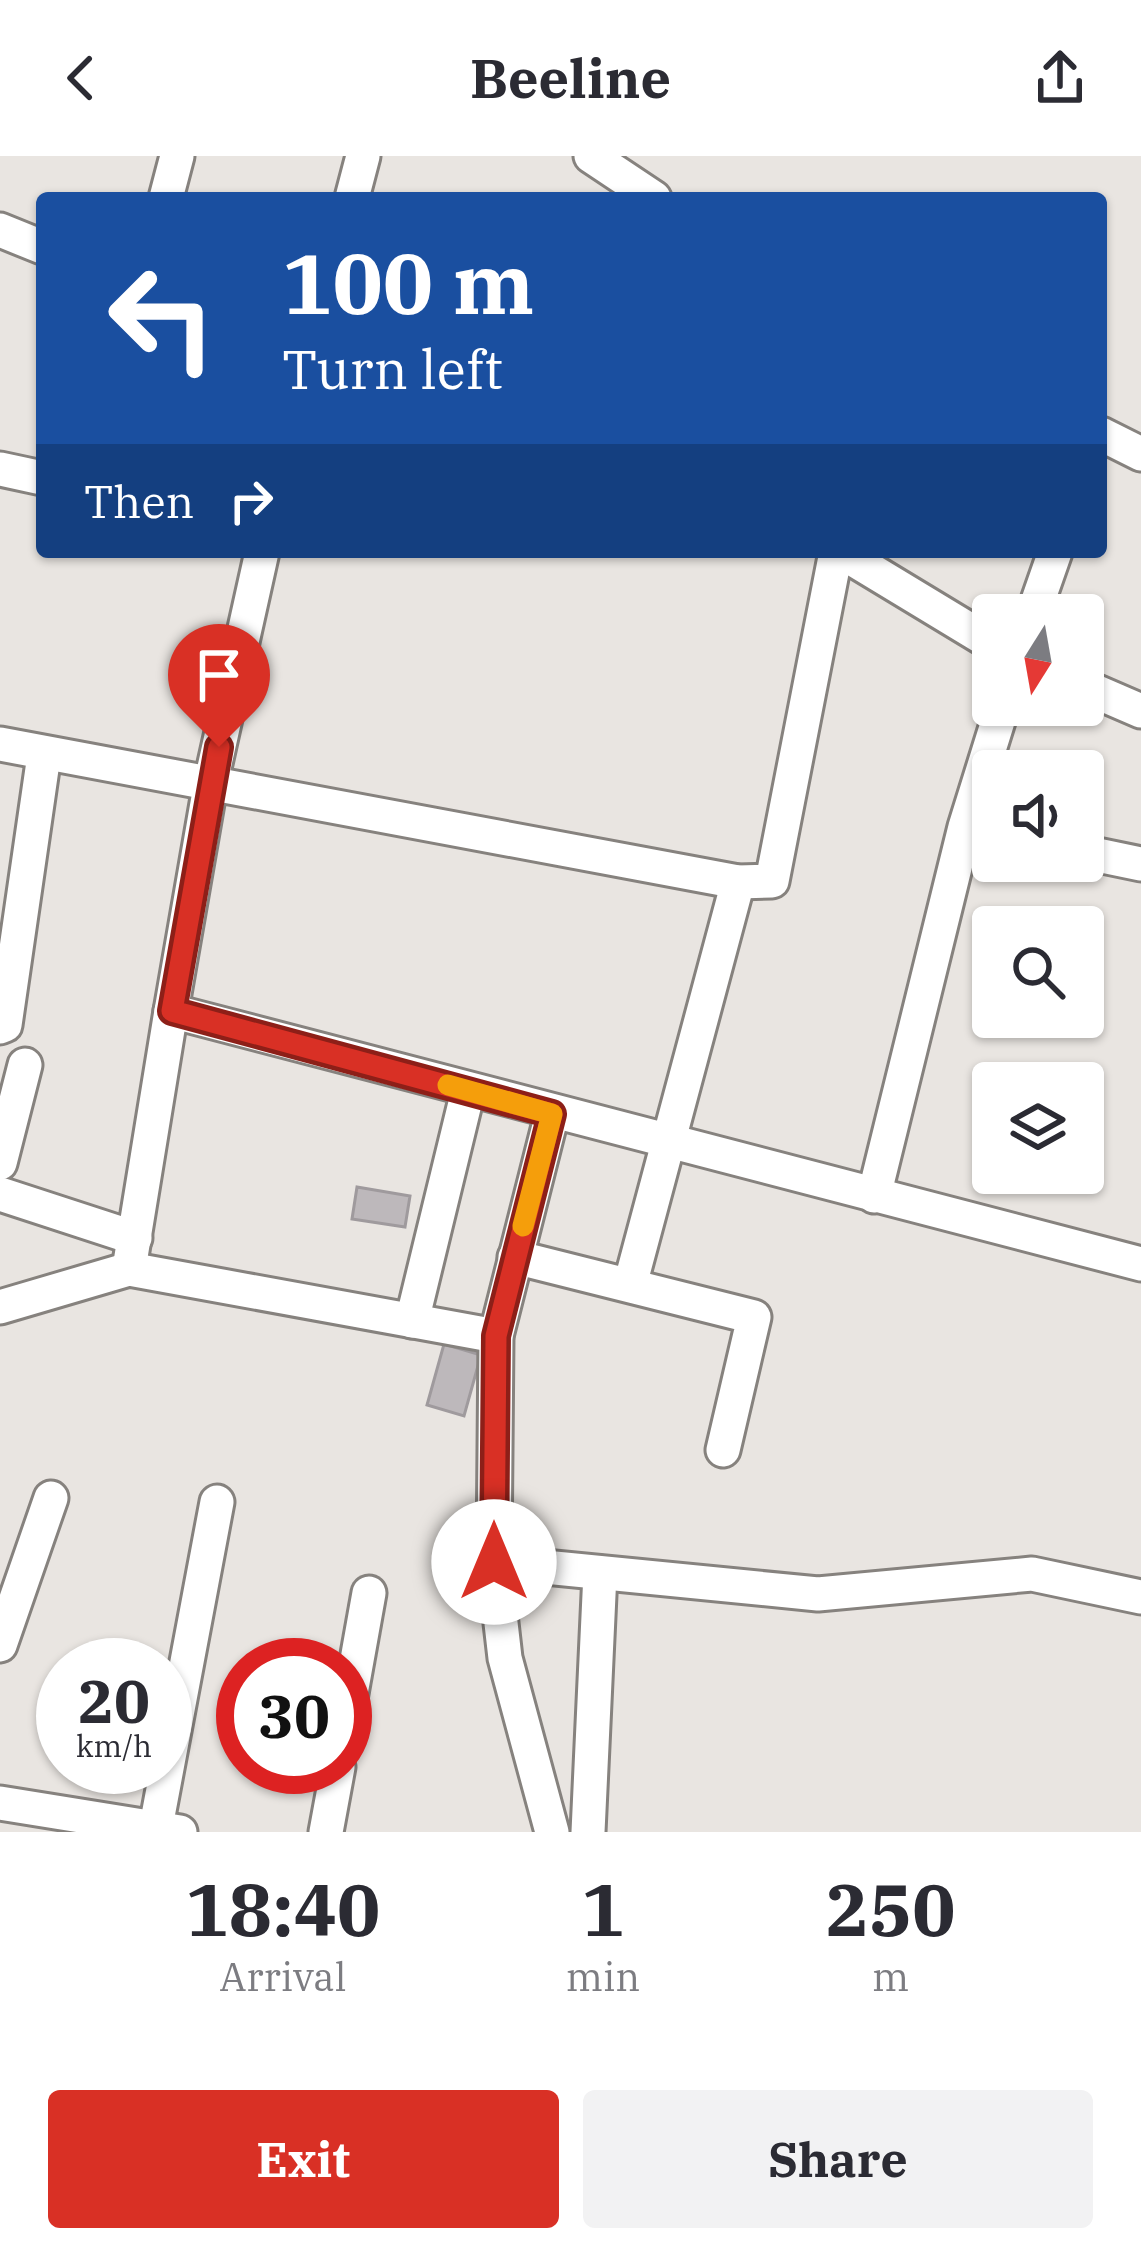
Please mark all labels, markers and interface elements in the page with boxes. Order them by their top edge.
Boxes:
text: Beeline [470,43,671,113]
icon: back [48,45,114,111]
icon: share [1027,45,1093,111]
text: 100 m [282,228,534,337]
icon: left [84,240,240,396]
text: Turn left [282,334,503,404]
icon: right [218,468,284,534]
text: Then [84,472,194,530]
north arrow [972,594,1104,726]
map controls [972,594,1104,1194]
pin [168,624,270,747]
icon: arrive [186,642,252,708]
button: sound [972,750,1104,882]
button: search [972,906,1104,1038]
button: layers [972,1062,1104,1194]
position arrow [431,1499,557,1625]
speed limit sign: 30 [216,1638,372,1794]
text: 20 [78,1661,150,1740]
text: km/h [76,1726,152,1765]
text: 18:40 [186,1862,380,1956]
text: 1 [581,1862,625,1956]
text: 250 [826,1862,955,1956]
text: Arrival [219,1951,346,2002]
text: min [566,1951,640,2002]
text: m [872,1951,909,2002]
button: Exit [48,2090,559,2228]
button: Share [583,2090,1093,2228]

